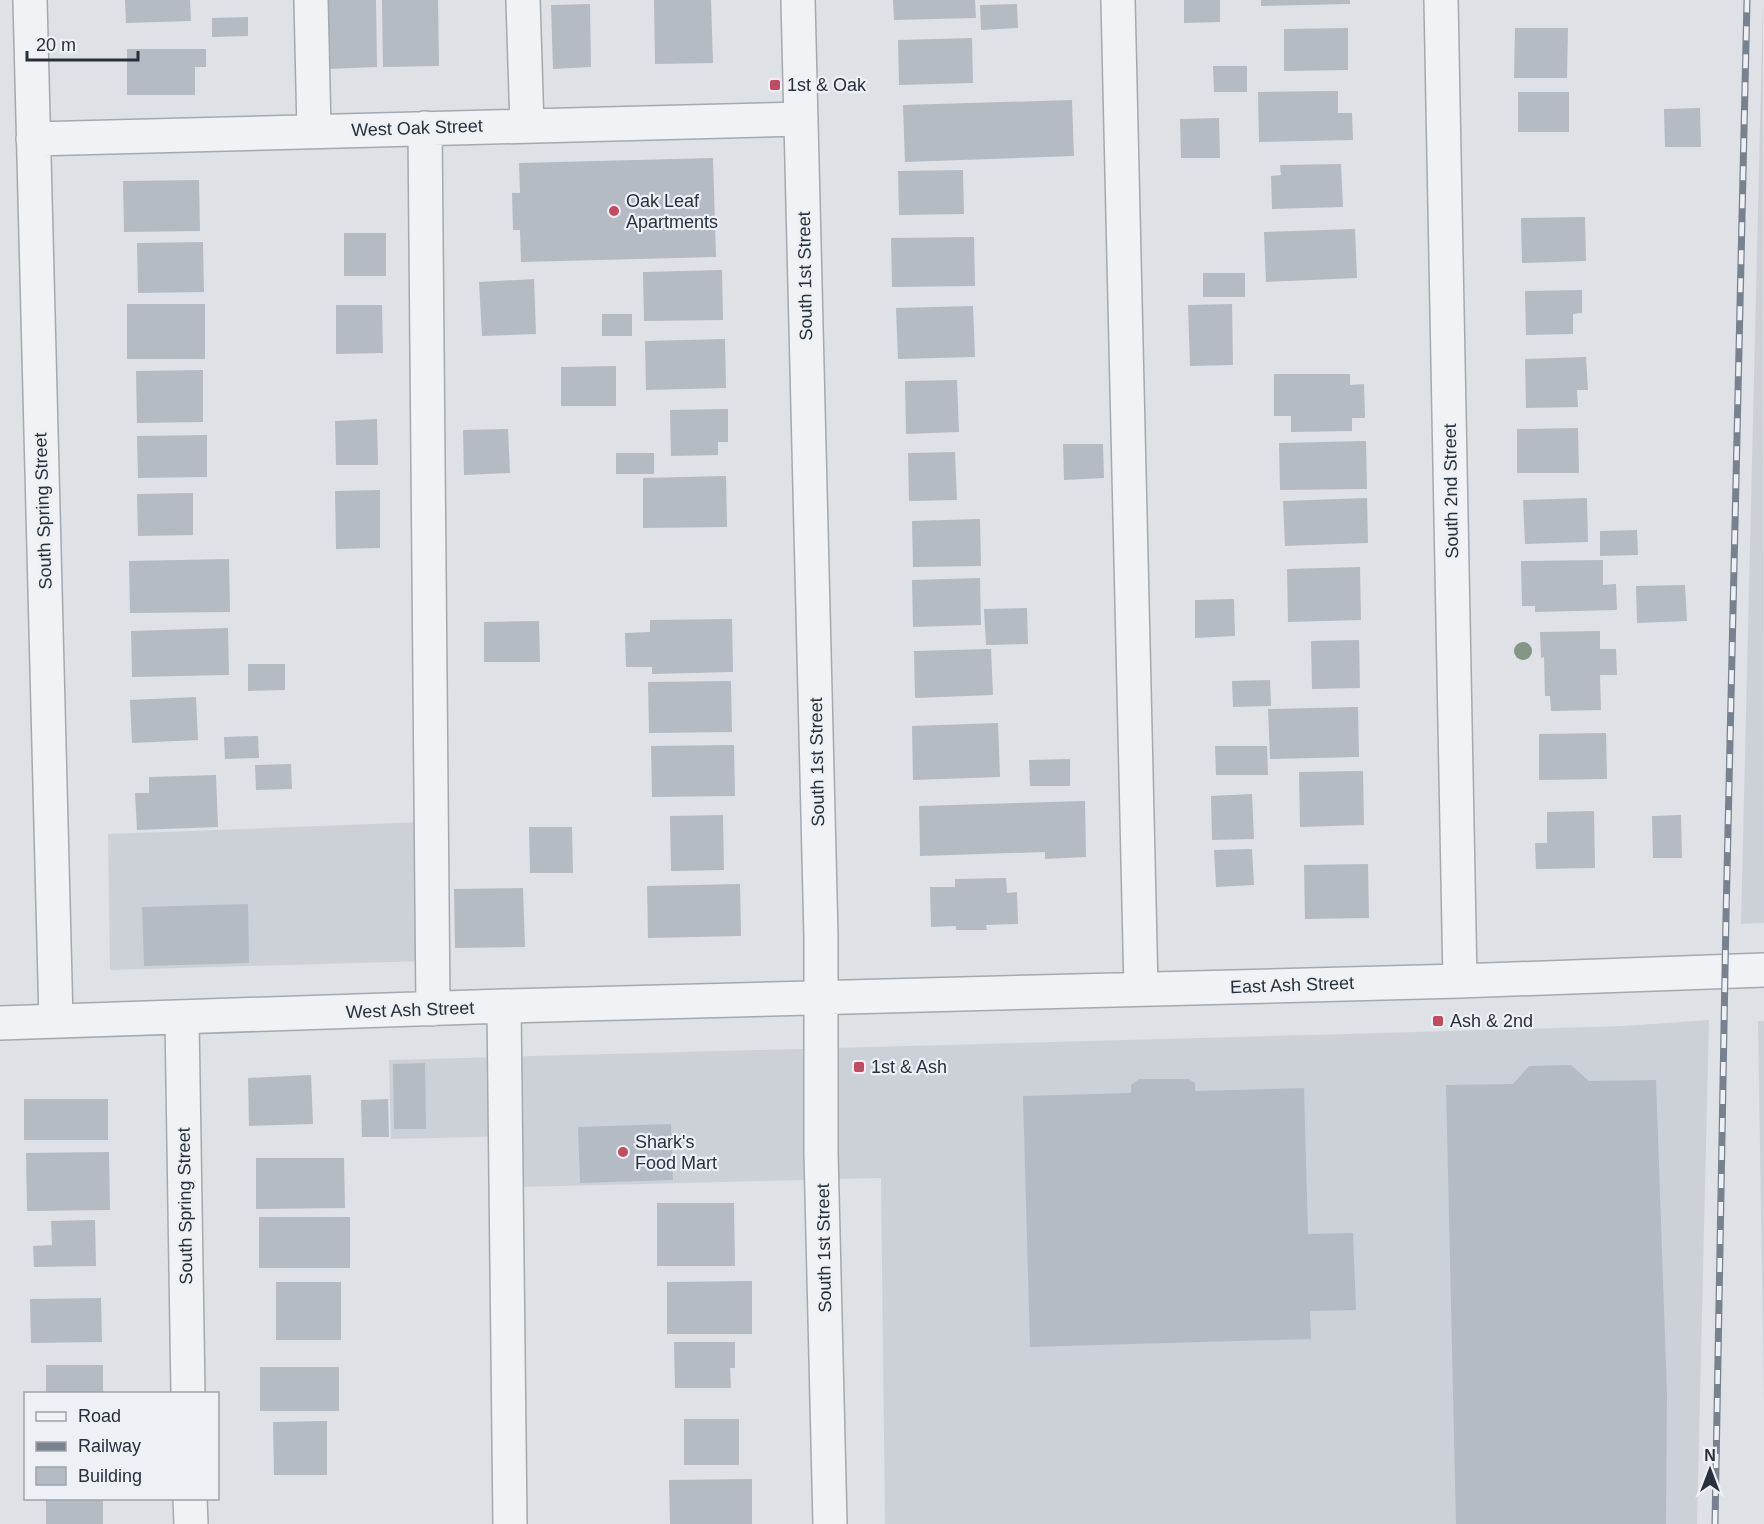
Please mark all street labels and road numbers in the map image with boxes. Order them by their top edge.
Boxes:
street label: West Oak Street [351,116,483,140]
street label: South 1st Street [794,211,816,341]
street label: South 2nd Street [1440,423,1462,559]
street label: South Spring Street [30,432,56,590]
street label: South 1st Street [806,697,828,827]
street label: East Ash Street [1230,973,1354,997]
street label: West Ash Street [345,998,475,1022]
street label: South Spring Street [174,1127,196,1285]
street label: South 1st Street [813,1183,835,1313]

